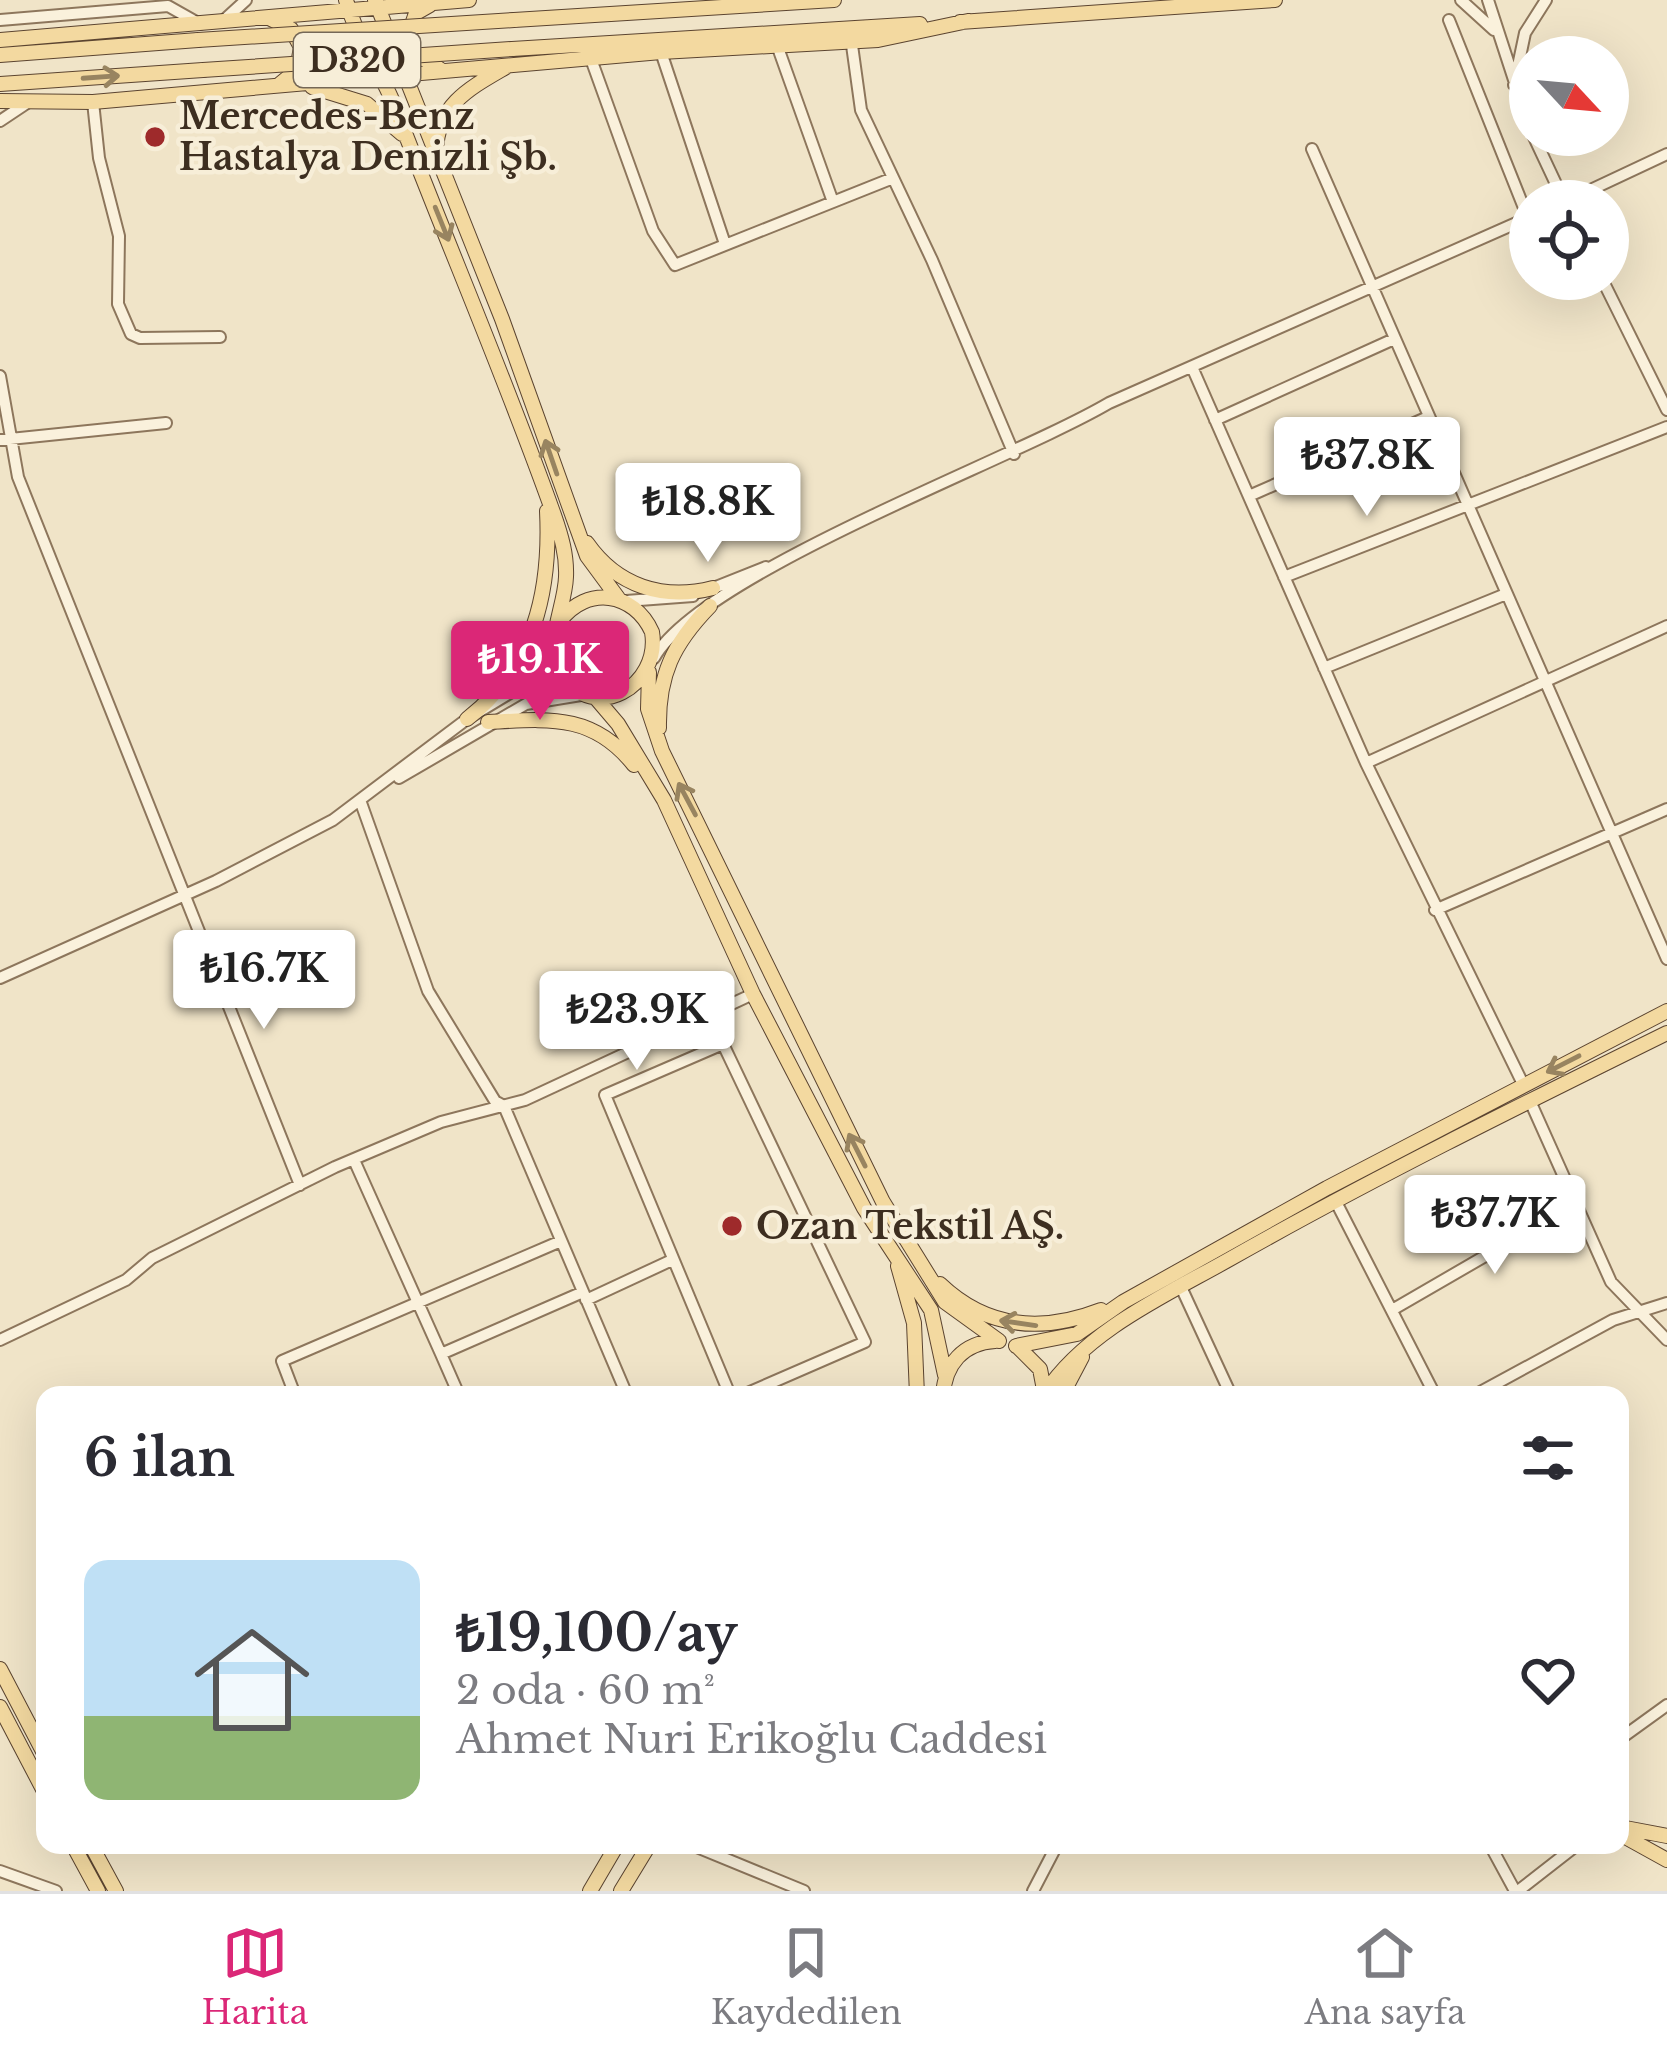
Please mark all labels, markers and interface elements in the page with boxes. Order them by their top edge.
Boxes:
road number: D320 [294,33,420,87]
north arrow [1509,36,1629,156]
map controls [1509,36,1629,300]
one-way arrow [81,66,120,89]
place label: Mercedes-Benz Hastalya Denizli Şb. [179,94,557,180]
marker: Mercedes-Benz Hastalya Denizli Şb. [142,124,168,150]
button: locate [1509,180,1629,300]
one-way arrow [433,205,454,242]
pin: ₺37.8K [1269,417,1465,519]
text: ₺37.8K [1301,431,1433,480]
one-way arrow [539,439,560,476]
pin: ₺18.8K [610,463,806,565]
text: ₺18.8K [642,477,774,526]
pin: ₺19.1K [442,621,638,723]
text: ₺19.1K [478,635,602,684]
one-way arrow [675,782,698,818]
pin: ₺16.7K [166,930,362,1032]
text: ₺16.7K [200,944,328,993]
pin: ₺23.9K [539,971,735,1073]
text: ₺23.9K [566,985,708,1034]
one-way arrow [1545,1053,1581,1076]
one-way arrow [845,1133,868,1168]
pin: ₺37.7K [1397,1175,1593,1277]
text: ₺37.7K [1431,1189,1559,1238]
place label: Ozan Tekstil AŞ. [756,1204,1064,1249]
marker: Ozan Tekstil AŞ. [719,1213,745,1239]
one-way arrow [999,1311,1038,1333]
icon: filters [1515,1425,1581,1491]
text: 6 ilan [84,1427,235,1490]
text: ₺19,100/ay [456,1602,737,1665]
icon: home [180,1608,324,1752]
icon: heart [1515,1647,1581,1713]
text: 2 oda · 60 m² [456,1666,715,1715]
text: Ahmet Nuri Erikoğlu Caddesi [456,1715,1047,1764]
tab: Harita [201,1920,308,2033]
tab: Kaydedilen [711,1920,902,2033]
tab: Ana sayfa [1304,1920,1466,2033]

